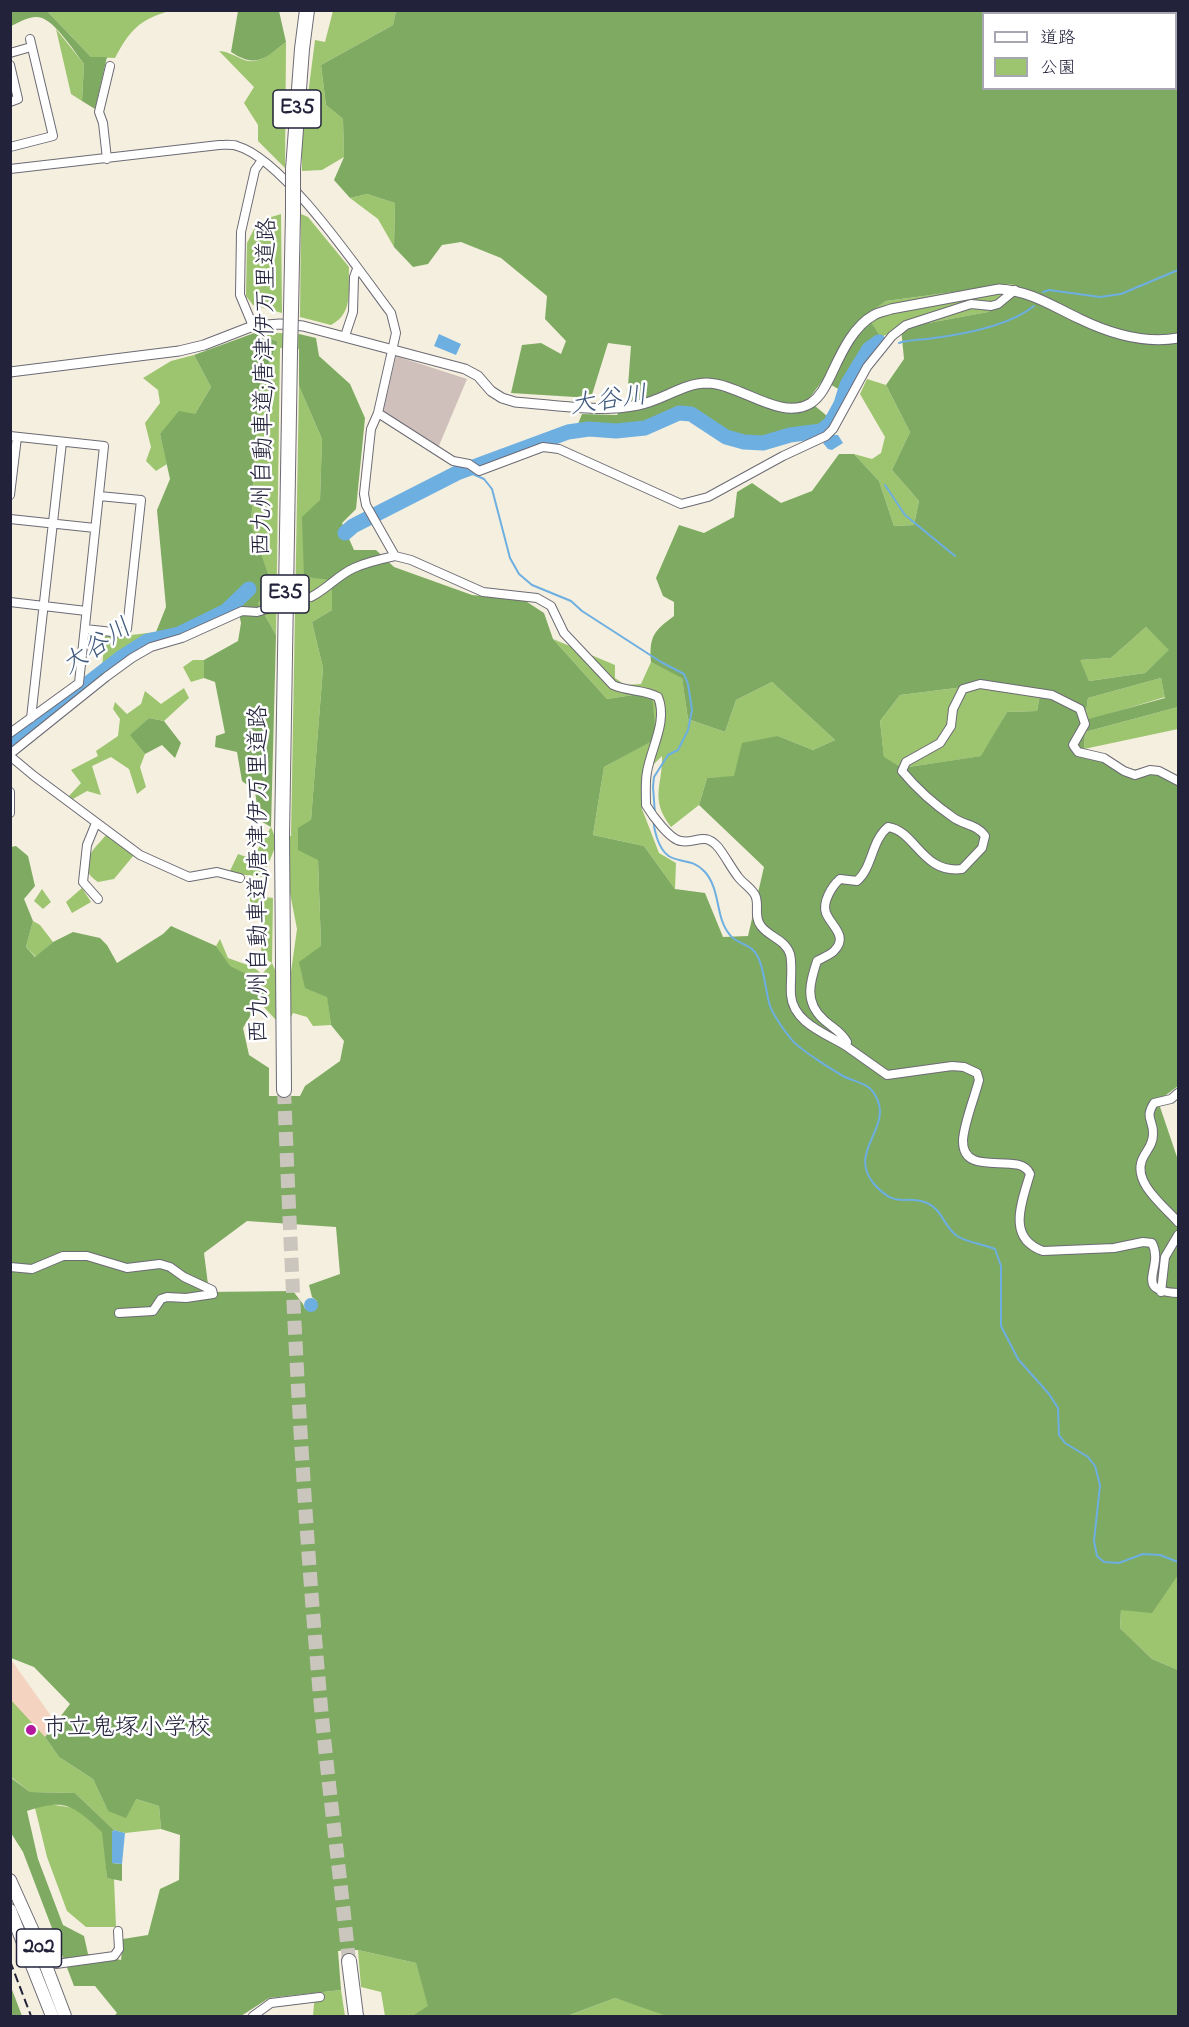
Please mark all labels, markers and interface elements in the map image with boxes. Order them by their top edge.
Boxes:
legend [982,12,1177,90]
text: 道路 [1040,26,1076,52]
text: 公園 [1040,56,1076,82]
road number: E35 [273,90,321,128]
street label: 西九州自動車道;唐津伊万里道路 [250,217,284,557]
water label: 大谷川 [568,382,650,424]
road number: E35 [261,575,309,613]
water label: 大谷川 [57,614,139,684]
street label: 西九州自動車道;唐津伊万里道路 [247,704,275,1044]
place label: 市立鬼塚小学校 [43,1716,211,1744]
marker: 市立鬼塚小学校 [24,1723,38,1737]
road number: 202 [16,1929,62,1967]

